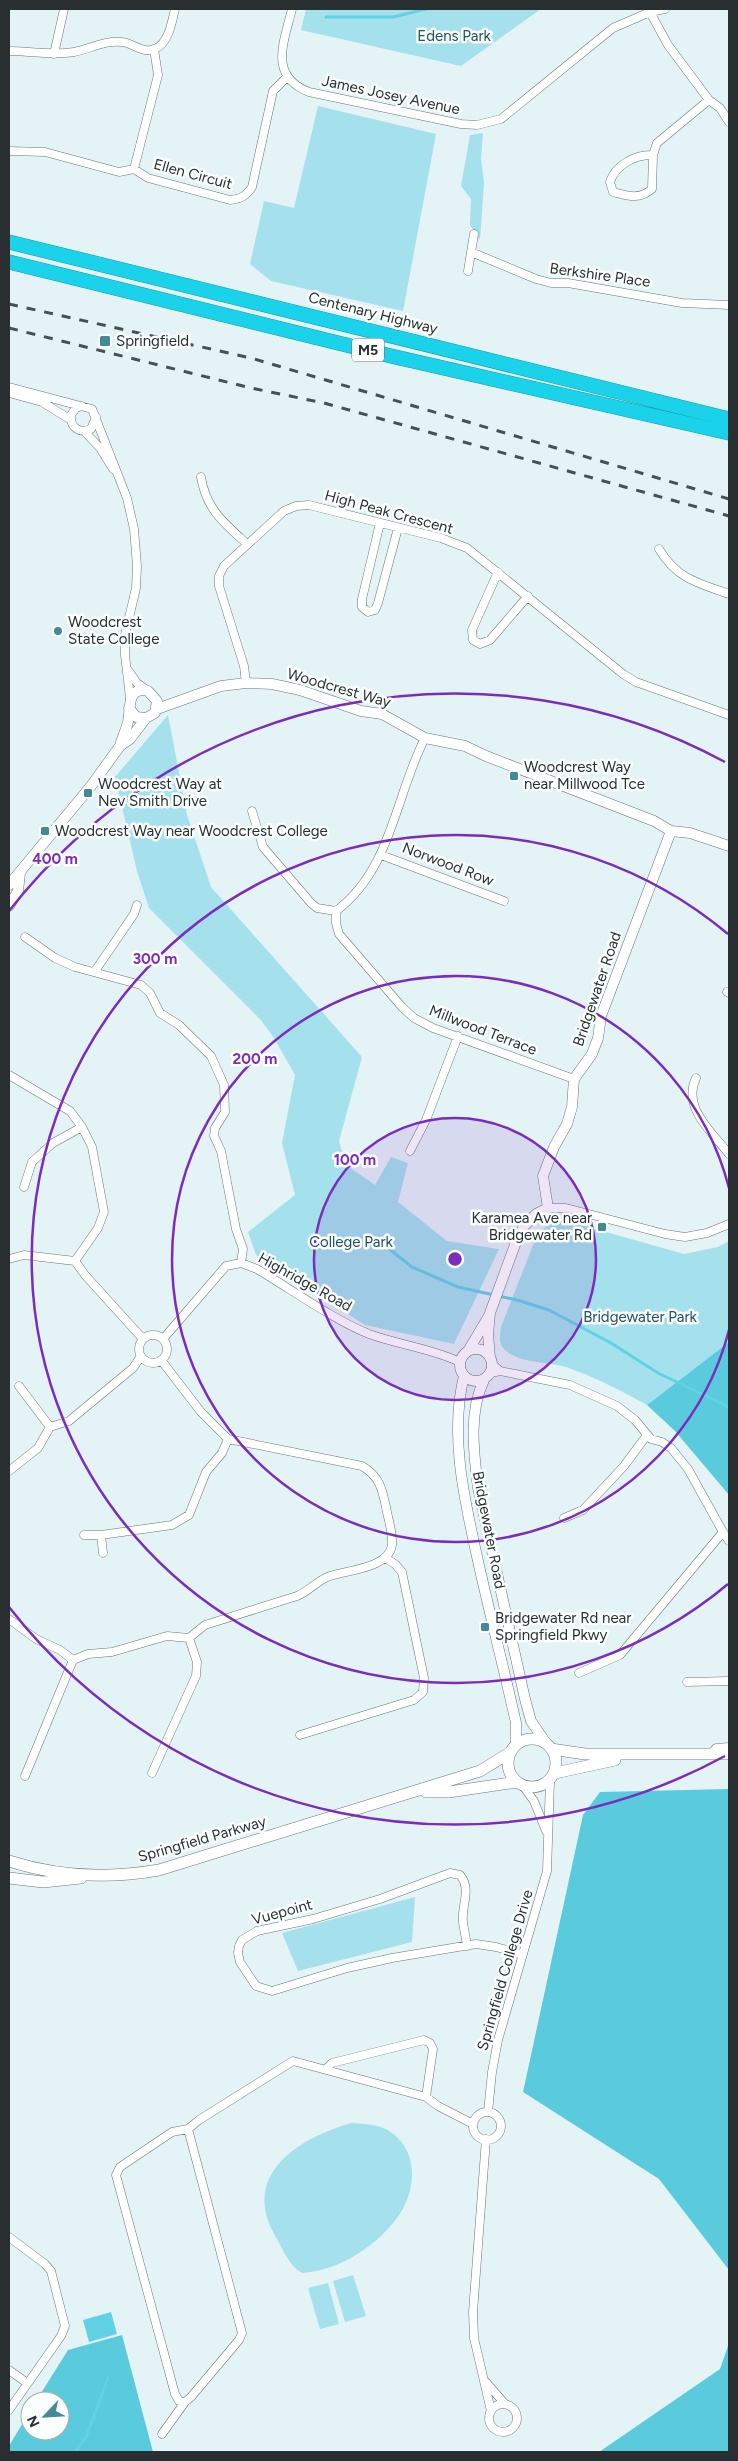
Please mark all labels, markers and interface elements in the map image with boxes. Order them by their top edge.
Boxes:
park label: Edens Park [417,27,491,45]
street label: James Josey Avenue [320,72,462,118]
street label: Ellen Circuit [152,155,235,193]
street label: Berkshire Place [549,259,651,291]
street label: Centenary Highway [306,288,440,338]
place label: Springfield [116,332,189,350]
marker: Springfield [98,334,112,348]
road number: M5 [352,338,384,362]
street label: High Peak Crescent [323,486,456,538]
place label: Woodcrest State College [68,613,159,648]
marker: Woodcrest State College [52,625,64,637]
street label: Woodcrest Way [285,665,393,711]
place label: Woodcrest Way near Millwood Tce [524,758,645,793]
marker: Woodcrest Way near Millwood Tce [508,770,520,782]
place label: Woodcrest Way at Nev Smith Drive [98,775,222,810]
marker: Woodcrest Way at Nev Smith Drive [82,787,94,799]
place label: Woodcrest Way near Woodcrest College [55,822,328,840]
marker: Woodcrest Way near Woodcrest College [39,825,51,837]
street label: Norwood Row [400,838,496,890]
text: 400 m [32,850,78,868]
street label: Bridgewater Road [569,929,625,1049]
text: 300 m [133,950,177,968]
street label: Millwood Terrace [427,1001,539,1059]
text: 200 m [233,1050,277,1068]
text: 100 m [334,1151,376,1169]
place label: Karamea Ave near Bridgewater Rd [472,1209,592,1244]
marker: Karamea Ave near Bridgewater Rd [596,1221,608,1233]
park label: College Park [309,1233,393,1251]
street label: Highridge Road [255,1249,355,1315]
centre of rings [446,1250,464,1268]
park label: Bridgewater Park [583,1308,698,1326]
street label: Bridgewater Road [469,1470,509,1590]
place label: Bridgewater Rd near Springfield Pkwy [495,1609,631,1644]
marker: Bridgewater Rd near Springfield Pkwy [479,1621,491,1633]
street label: Springfield Parkway [136,1812,268,1866]
street label: Springfield College Drive [473,1887,537,2053]
street label: Vuepoint [250,1895,315,1929]
north arrow [20,2391,70,2441]
text: N [24,2413,44,2430]

